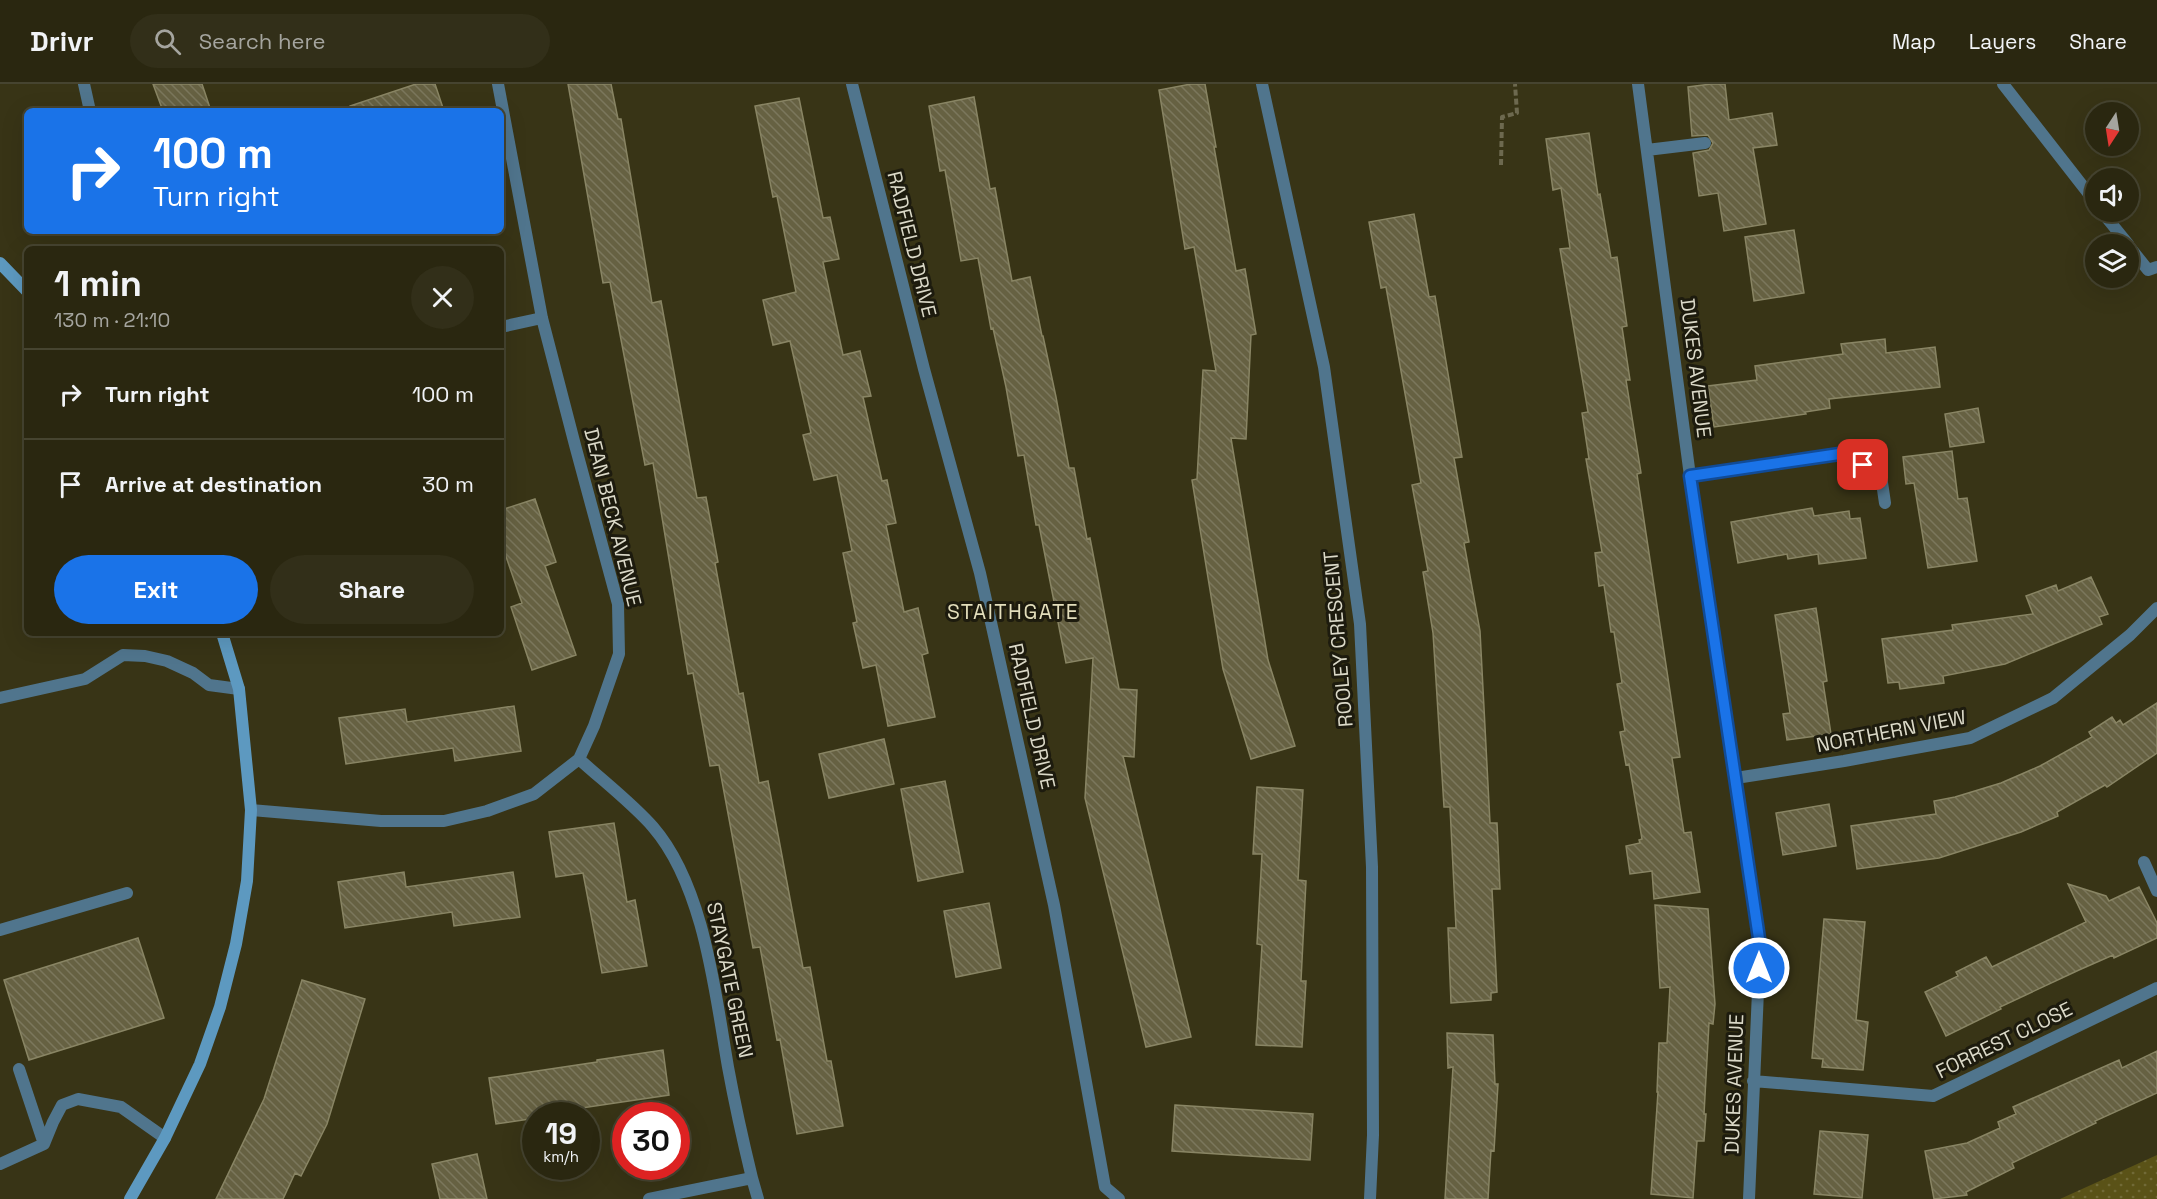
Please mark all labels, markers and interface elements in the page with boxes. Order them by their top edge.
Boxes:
search box [130,14,550,68]
text: Drivr [30,23,94,59]
icon: search [151,25,184,58]
text: Search here [199,27,325,55]
text: Map [1892,28,1936,55]
text: Layers [1969,28,2036,55]
text: Share [2069,28,2127,55]
north arrow [2085,102,2139,156]
map controls [2085,102,2139,288]
text: 100 m [153,127,273,180]
icon: right [54,132,132,210]
street label: RADFIELD DRIVE [881,168,943,320]
button: sound [2085,168,2139,222]
text: Turn right [153,179,280,214]
button: layers [2085,234,2139,288]
text: 1 min [54,261,142,307]
button: close [411,266,474,329]
street label: DUKES AVENUE [1675,297,1717,439]
text: 130 m · 21:10 [54,307,170,333]
icon: right [54,378,87,411]
text: Turn right [105,380,210,408]
text: 100 m [412,380,474,408]
street label: DEAN BECK AVENUE [578,425,648,609]
pin [1837,439,1888,490]
icon: arrive [1846,448,1879,481]
icon: arrive [54,468,87,501]
text: Arrive at destination [105,470,322,498]
text: 30 m [422,470,474,498]
street label: ROOLEY CRESCENT [1317,550,1359,728]
button: Exit [54,555,258,624]
button: Share [270,555,474,624]
district label: STAITHGATE [947,598,1079,625]
street label: RADFIELD DRIVE [1003,640,1061,792]
street label: NORTHERN VIEW [1814,704,1968,758]
street label: STAYGATE GREEN [701,900,759,1060]
position arrow [1727,936,1791,1000]
street label: FORREST CLOSE [1931,996,2077,1084]
street label: DUKES AVENUE [1719,1013,1749,1155]
speed limit sign: 30 [612,1102,690,1180]
text: 19 [545,1114,577,1153]
text: km/h [543,1147,579,1166]

